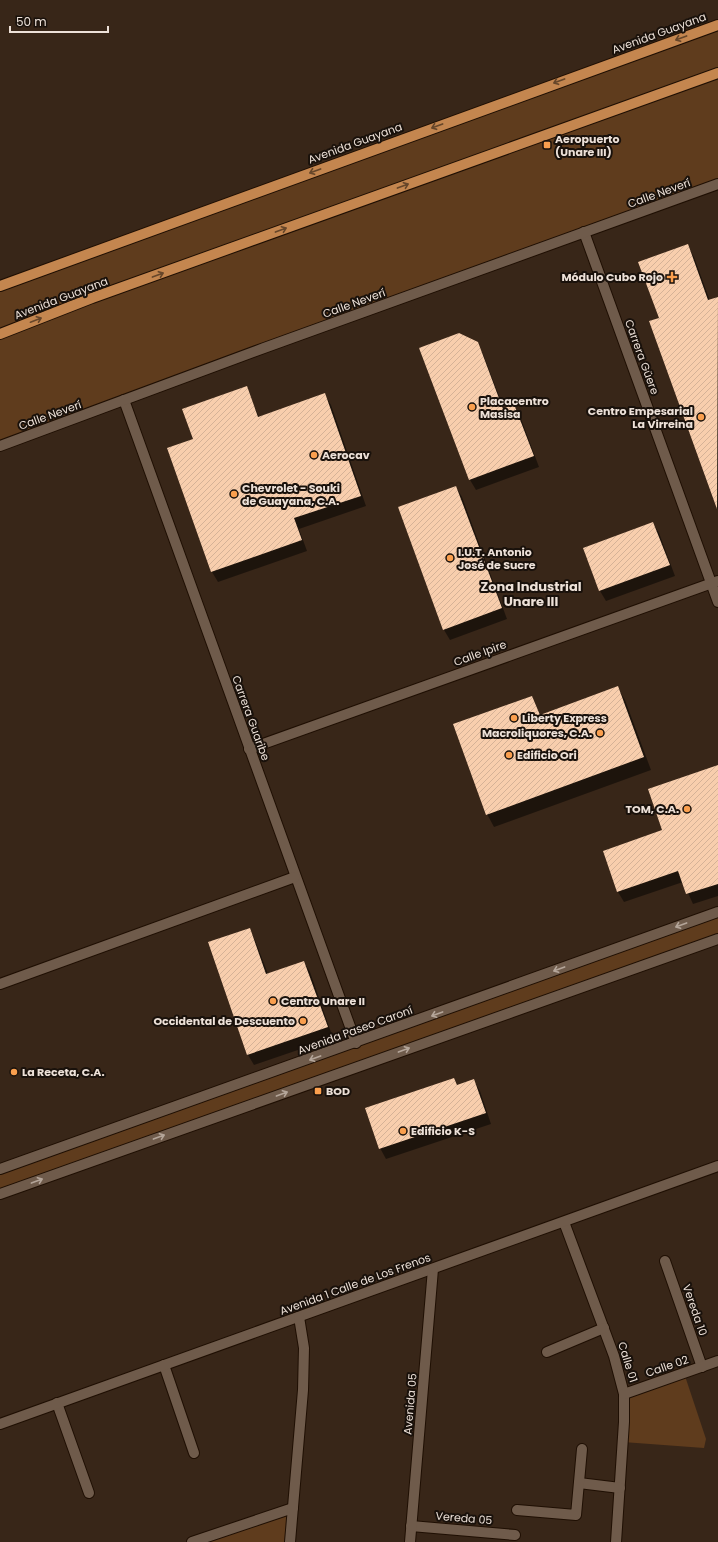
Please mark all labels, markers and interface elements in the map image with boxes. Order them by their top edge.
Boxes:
scale bar [10,8,108,34]
street label: Avenida Guayana [610,9,708,57]
text: 50 m [16,13,47,30]
one-way arrow [676,34,688,42]
one-way arrow [553,78,565,86]
street label: Avenida Guayana [306,119,404,167]
one-way arrow [431,123,443,131]
place label: Aeropuerto (Unare III) [555,131,619,160]
marker: Aeropuerto (Unare III) [542,140,552,150]
one-way arrow [309,167,321,175]
street label: Calle Neverí [626,174,693,212]
one-way arrow [396,182,408,190]
one-way arrow [274,226,286,234]
place label: Módulo Cubo Rojo [561,269,663,285]
one-way arrow [152,270,164,278]
marker: Módulo Cubo Rojo [666,271,678,283]
street label: Avenida Guayana [12,273,110,323]
street label: Calle Neverí [321,284,388,322]
one-way arrow [30,315,42,323]
street label: Carrera Güere [621,317,663,397]
place label: Placacentro Masisa [480,393,549,422]
street label: Calle Neverí [17,396,84,434]
marker: Placacentro Masisa [467,402,477,412]
place label: Centro Empesarial La Virreina [588,403,693,432]
marker: Centro Empesarial La Virreina [696,412,706,422]
place label: Aerocav [322,447,370,463]
marker: Aerocav [309,450,319,460]
place label: Chevrolet - Souki de Guayana, C.A. [242,480,340,509]
marker: Chevrolet - Souki de Guayana, C.A. [229,489,239,499]
place label: I.U.T. Antonio José de Sucre [458,544,536,573]
marker: I.U.T. Antonio José de Sucre [445,553,455,563]
district label: Zona Industrial Unare III [480,577,582,611]
street label: Calle Ipire [451,636,509,670]
street label: Carrera Guaribe [228,673,274,763]
place label: Liberty Express [522,710,607,726]
marker: Liberty Express [509,713,519,723]
place label: Macroliquores, C.A. [482,725,592,741]
marker: Macroliquores, C.A. [595,728,605,738]
place label: Edificio Ori [517,747,577,763]
marker: Edificio Ori [504,750,514,760]
place label: TOM, C.A. [626,801,679,817]
marker: TOM, C.A. [682,804,692,814]
one-way arrow [675,922,688,929]
one-way arrow [553,966,565,974]
place label: Centro Unare II [281,993,365,1009]
marker: Centro Unare II [268,996,278,1006]
street label: Avenida Paseo Caroní [295,1002,415,1058]
one-way arrow [431,1010,443,1018]
place label: Occidental de Descuento [153,1013,295,1029]
marker: Occidental de Descuento [298,1016,308,1026]
one-way arrow [398,1046,411,1053]
one-way arrow [309,1054,321,1062]
place label: La Receta, C.A. [22,1064,105,1080]
marker: La Receta, C.A. [9,1067,19,1077]
place label: BOD [326,1083,350,1099]
marker: BOD [313,1086,323,1096]
one-way arrow [275,1089,287,1097]
place label: Edificio K-S [411,1123,475,1139]
marker: Edificio K-S [398,1126,408,1136]
one-way arrow [153,1133,165,1141]
one-way arrow [30,1176,42,1184]
street label: Avenida 1 Calle de Los Frenos [277,1249,433,1319]
street label: Vereda 10 [679,1282,711,1338]
street label: Calle 01 [614,1340,642,1384]
street label: Calle 02 [643,1351,691,1381]
street label: Avenida 05 [399,1372,421,1435]
street label: Vereda 05 [435,1508,493,1528]

